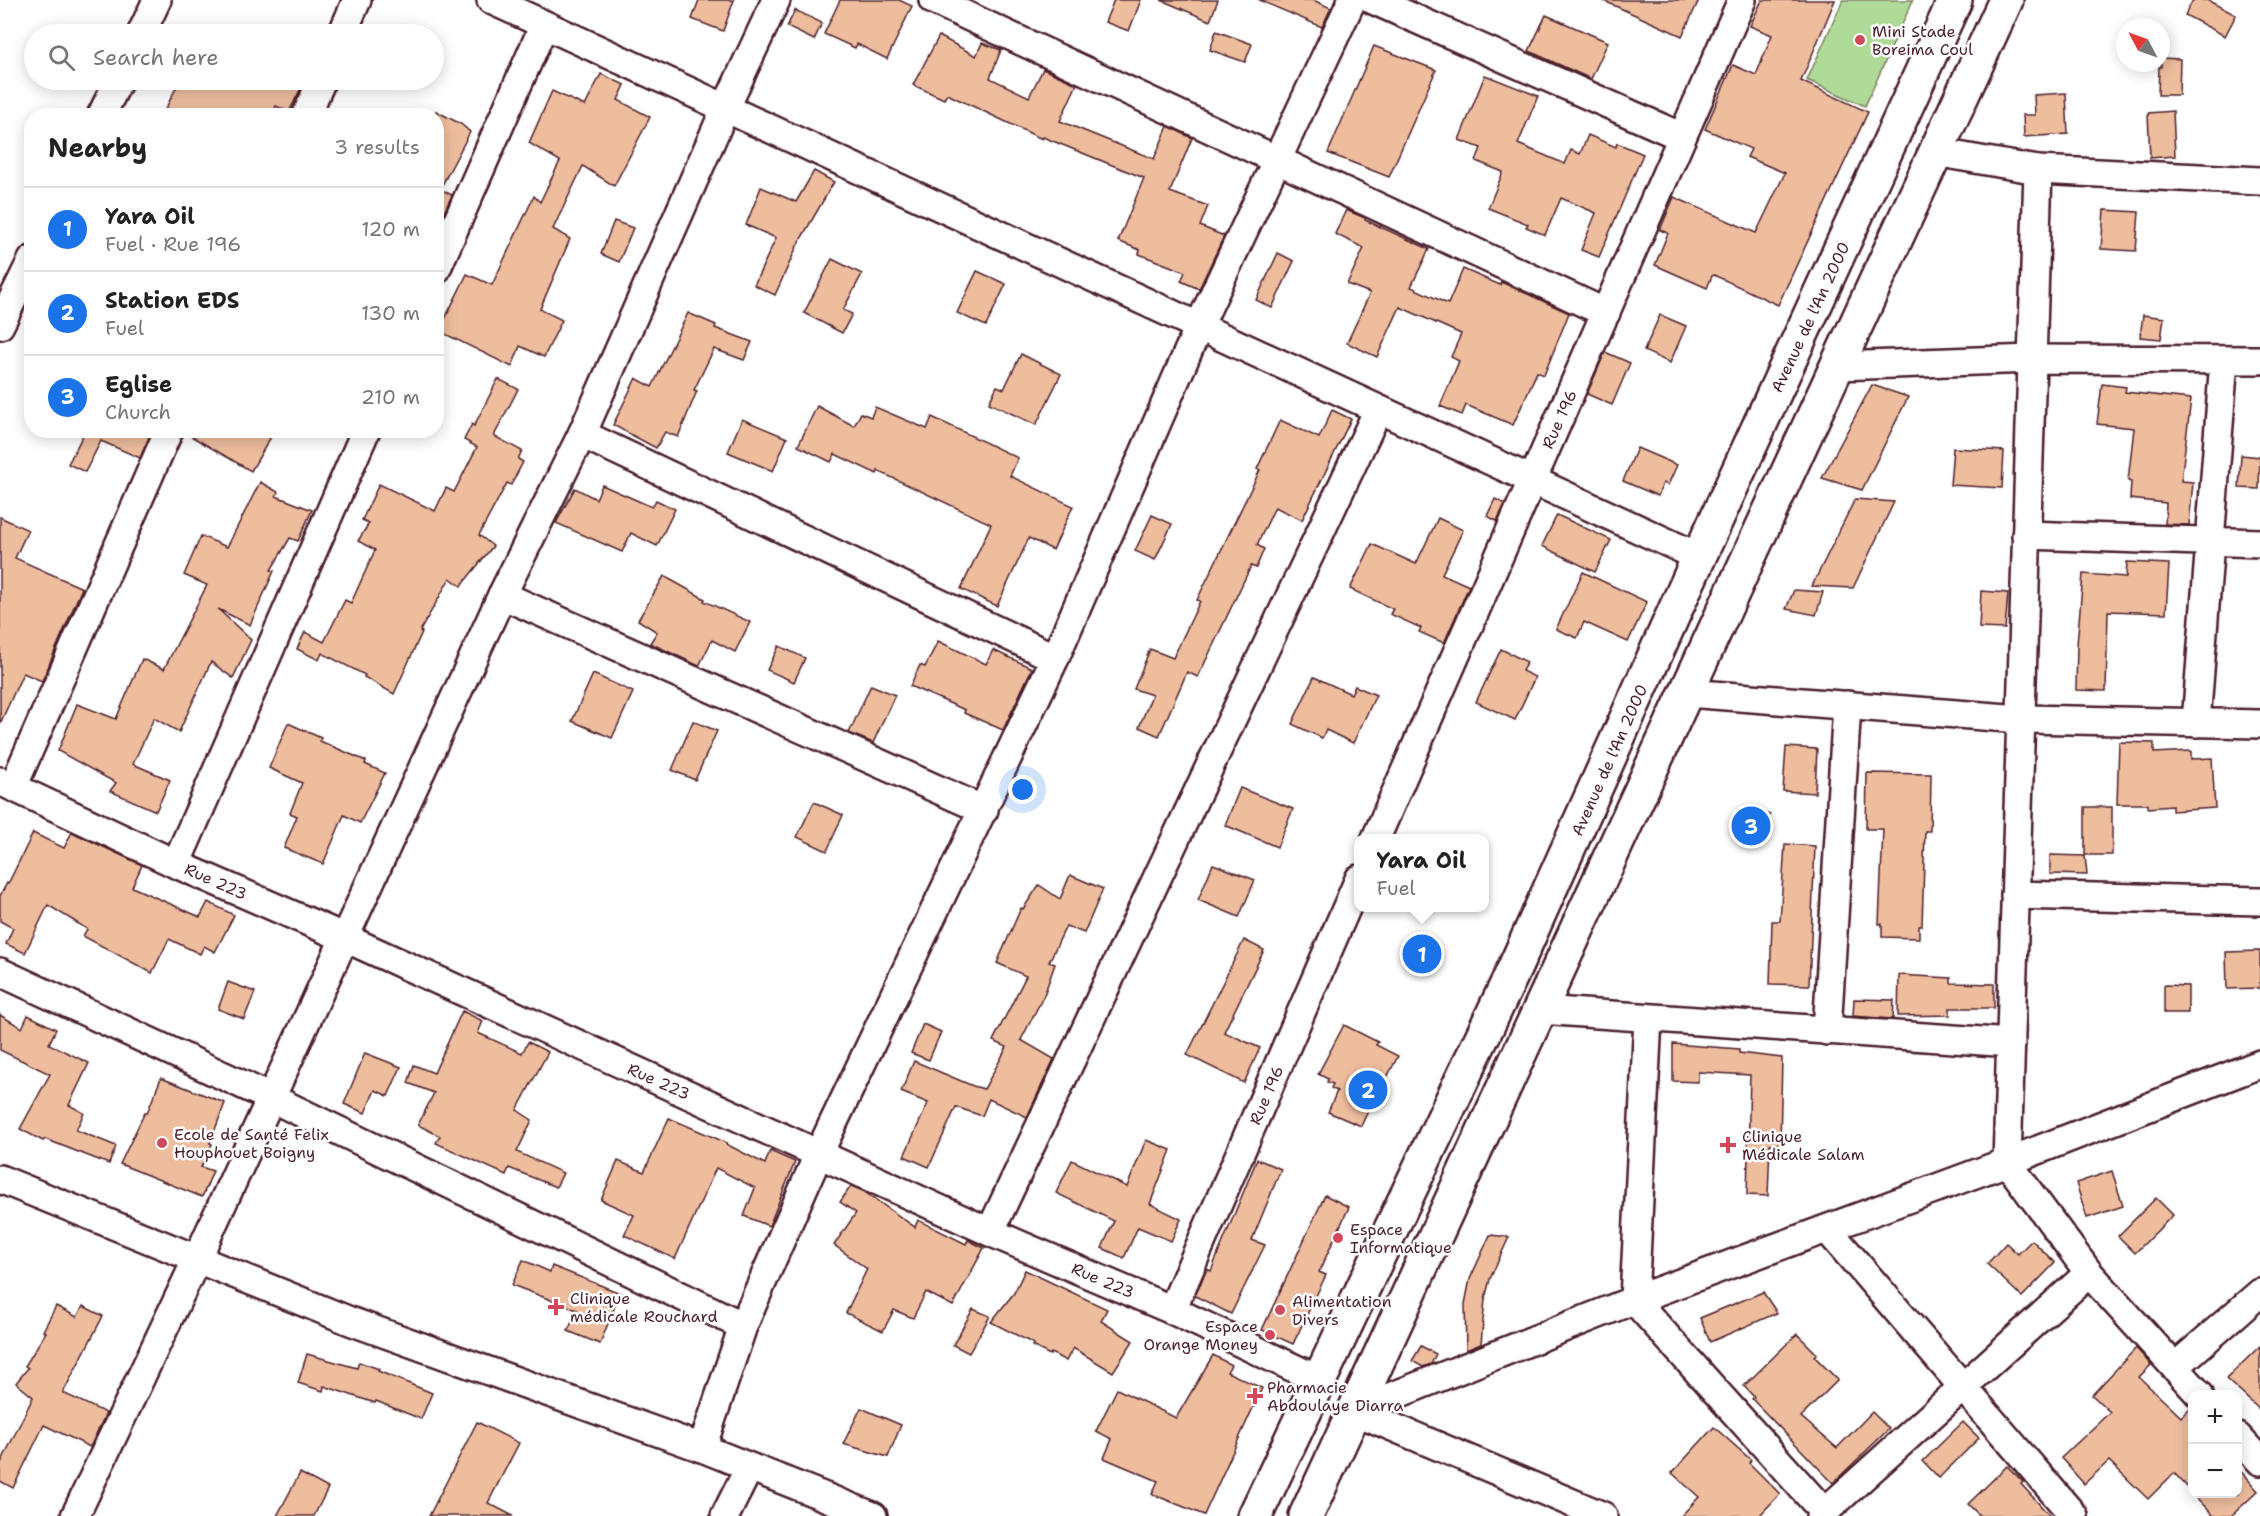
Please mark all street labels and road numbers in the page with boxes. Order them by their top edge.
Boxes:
street label: Avenue de l'An 2000 [1766,238,1855,396]
street label: Rue 196 [1537,386,1582,452]
street label: Avenue de l'An 2000 [1567,681,1652,839]
street label: Rue 223 [181,858,250,905]
street label: Rue 223 [624,1058,693,1105]
street label: Rue 196 [1245,1062,1288,1128]
street label: Rue 223 [1068,1258,1137,1303]

